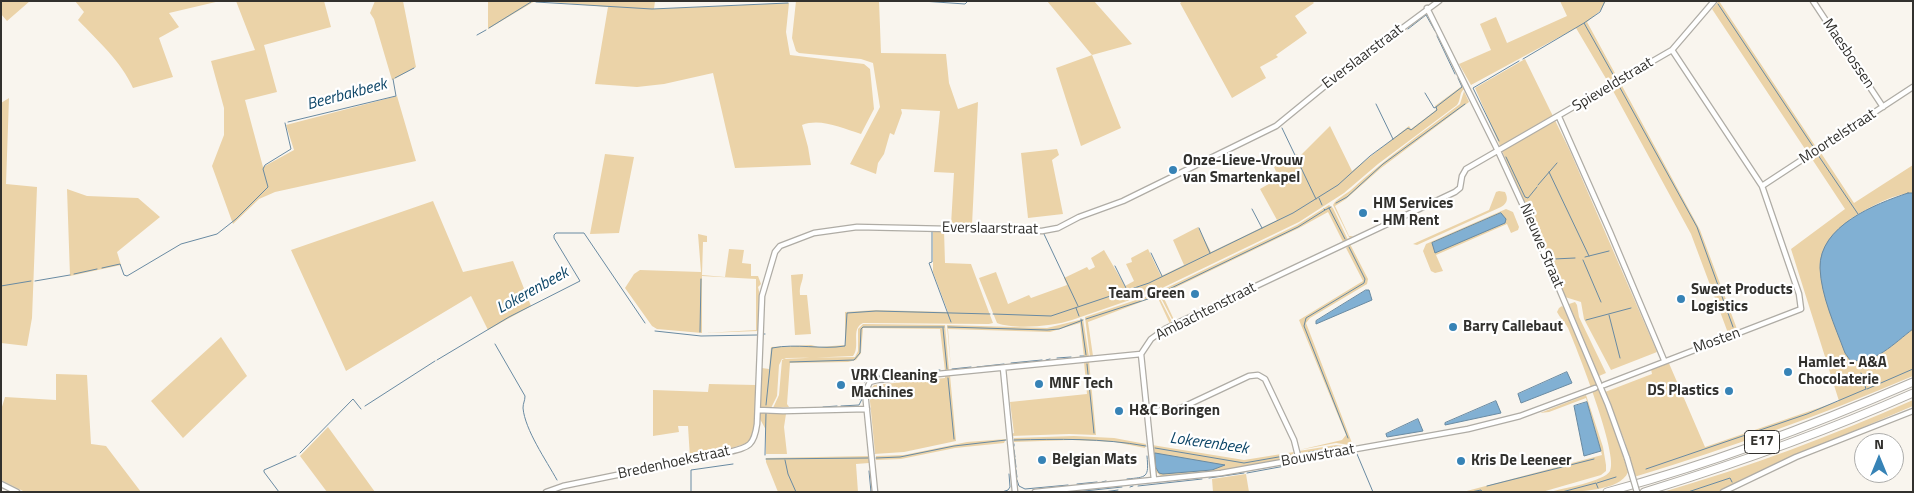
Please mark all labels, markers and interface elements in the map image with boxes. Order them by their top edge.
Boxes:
street label: Maesbossen [1818,16,1878,92]
street label: Everslaarstraat [1319,21,1407,93]
street label: Spieveldstraat [1570,54,1656,116]
water label: Beerbakbeek [305,75,389,115]
street label: Moortelstraat [1796,106,1880,168]
place label: Onze-Lieve-Vrouw van Smartenkapel [1183,152,1303,187]
marker: Onze-Lieve-Vrouw van Smartenkapel [1167,164,1179,176]
place label: HM Services - HM Rent [1373,195,1453,230]
street label: Nieuwe Straat [1515,201,1567,291]
marker: HM Services - HM Rent [1357,207,1369,219]
street label: Everslaarstraat [942,219,1038,239]
water label: Lokerenbeek [494,263,572,319]
street label: Ambachtenstraat [1153,279,1259,345]
place label: Sweet Products Logistics [1691,281,1793,316]
place label: Team Green [1109,285,1185,303]
marker: Team Green [1189,288,1201,300]
marker: Sweet Products Logistics [1675,293,1687,305]
place label: Barry Callebaut [1463,318,1563,336]
marker: Barry Callebaut [1447,321,1459,333]
street label: Mosten [1691,324,1743,358]
place label: Hamlet - A&A Chocolaterie [1798,354,1887,389]
marker: Hamlet - A&A Chocolaterie [1782,366,1794,378]
place label: VRK Cleaning Machines [851,367,938,402]
place label: MNF Tech [1049,375,1113,393]
marker: MNF Tech [1033,378,1045,390]
marker: VRK Cleaning Machines [835,379,847,391]
place label: DS Plastics [1647,382,1719,400]
marker: DS Plastics [1723,385,1735,397]
place label: H&C Boringen [1129,402,1220,420]
marker: H&C Boringen [1113,405,1125,417]
water label: Lokerenbeek [1169,429,1249,459]
road number: E17 [1744,431,1780,454]
north arrow [1854,433,1904,483]
text: N [1874,433,1884,454]
street label: Bouwstraat [1280,441,1356,471]
street label: Bredenhoekstraat [616,442,732,484]
place label: Belgian Mats [1052,451,1137,469]
place label: Kris De Leeneer [1471,452,1572,470]
marker: Belgian Mats [1036,454,1048,466]
marker: Kris De Leeneer [1455,455,1467,467]

